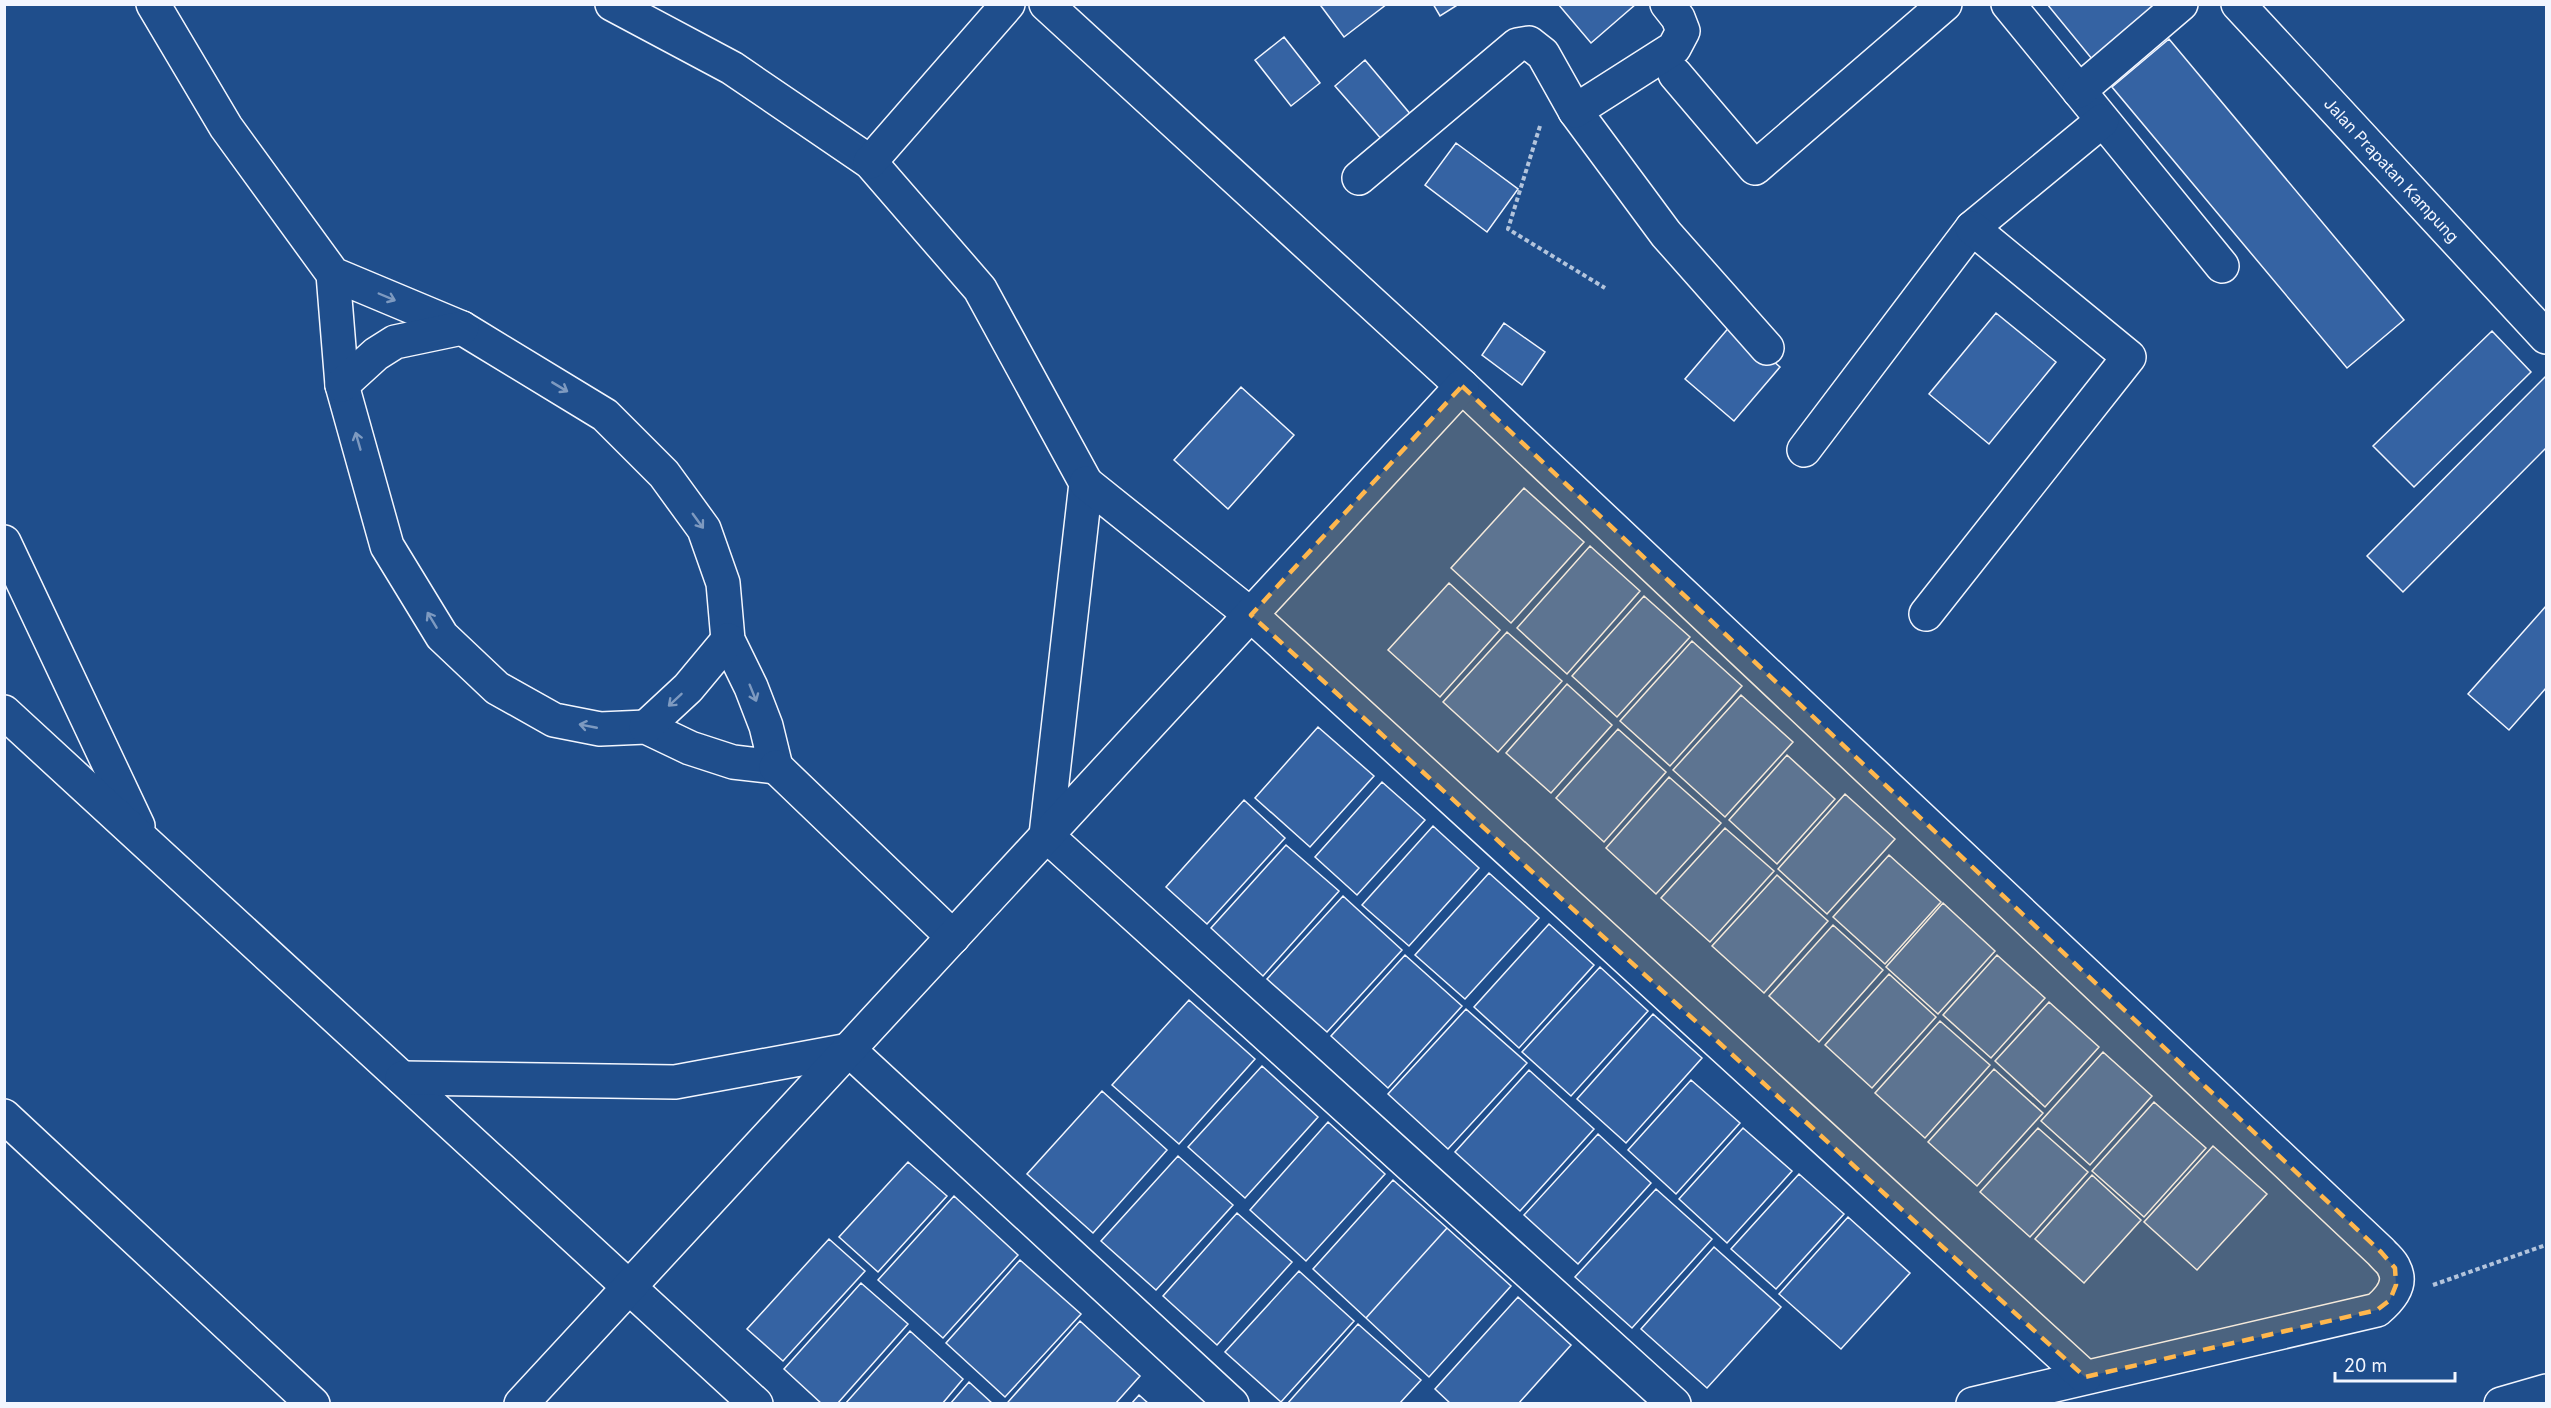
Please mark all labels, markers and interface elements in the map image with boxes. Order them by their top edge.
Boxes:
street label: Jalan Prapatan Kampung [2320,94,2463,246]
one-way arrow [378,292,396,303]
one-way arrow [551,381,568,393]
one-way arrow [351,432,363,451]
one-way arrow [692,512,704,528]
one-way arrow [425,612,437,629]
one-way arrow [748,683,759,702]
one-way arrow [668,693,683,707]
one-way arrow [579,720,599,731]
scale bar [2335,1345,2455,1383]
text: 20 m [2344,1355,2387,1376]

